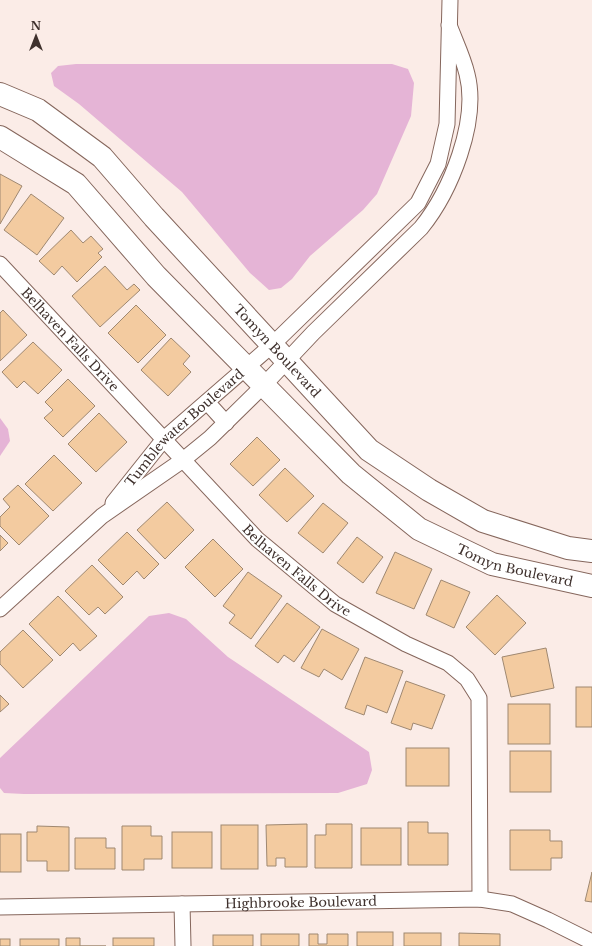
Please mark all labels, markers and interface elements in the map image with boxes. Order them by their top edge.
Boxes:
north arrow [16,16,56,56]
text: N [31,19,42,33]
street label: Belhaven Falls Drive [18,284,123,395]
street label: Tomyn Boulevard [230,301,325,401]
street label: Tumblewater Boulevard [121,365,247,490]
street label: Belhaven Falls Drive [239,520,354,620]
street label: Tomyn Boulevard [454,540,575,590]
street label: Highbrooke Boulevard [225,892,377,912]

